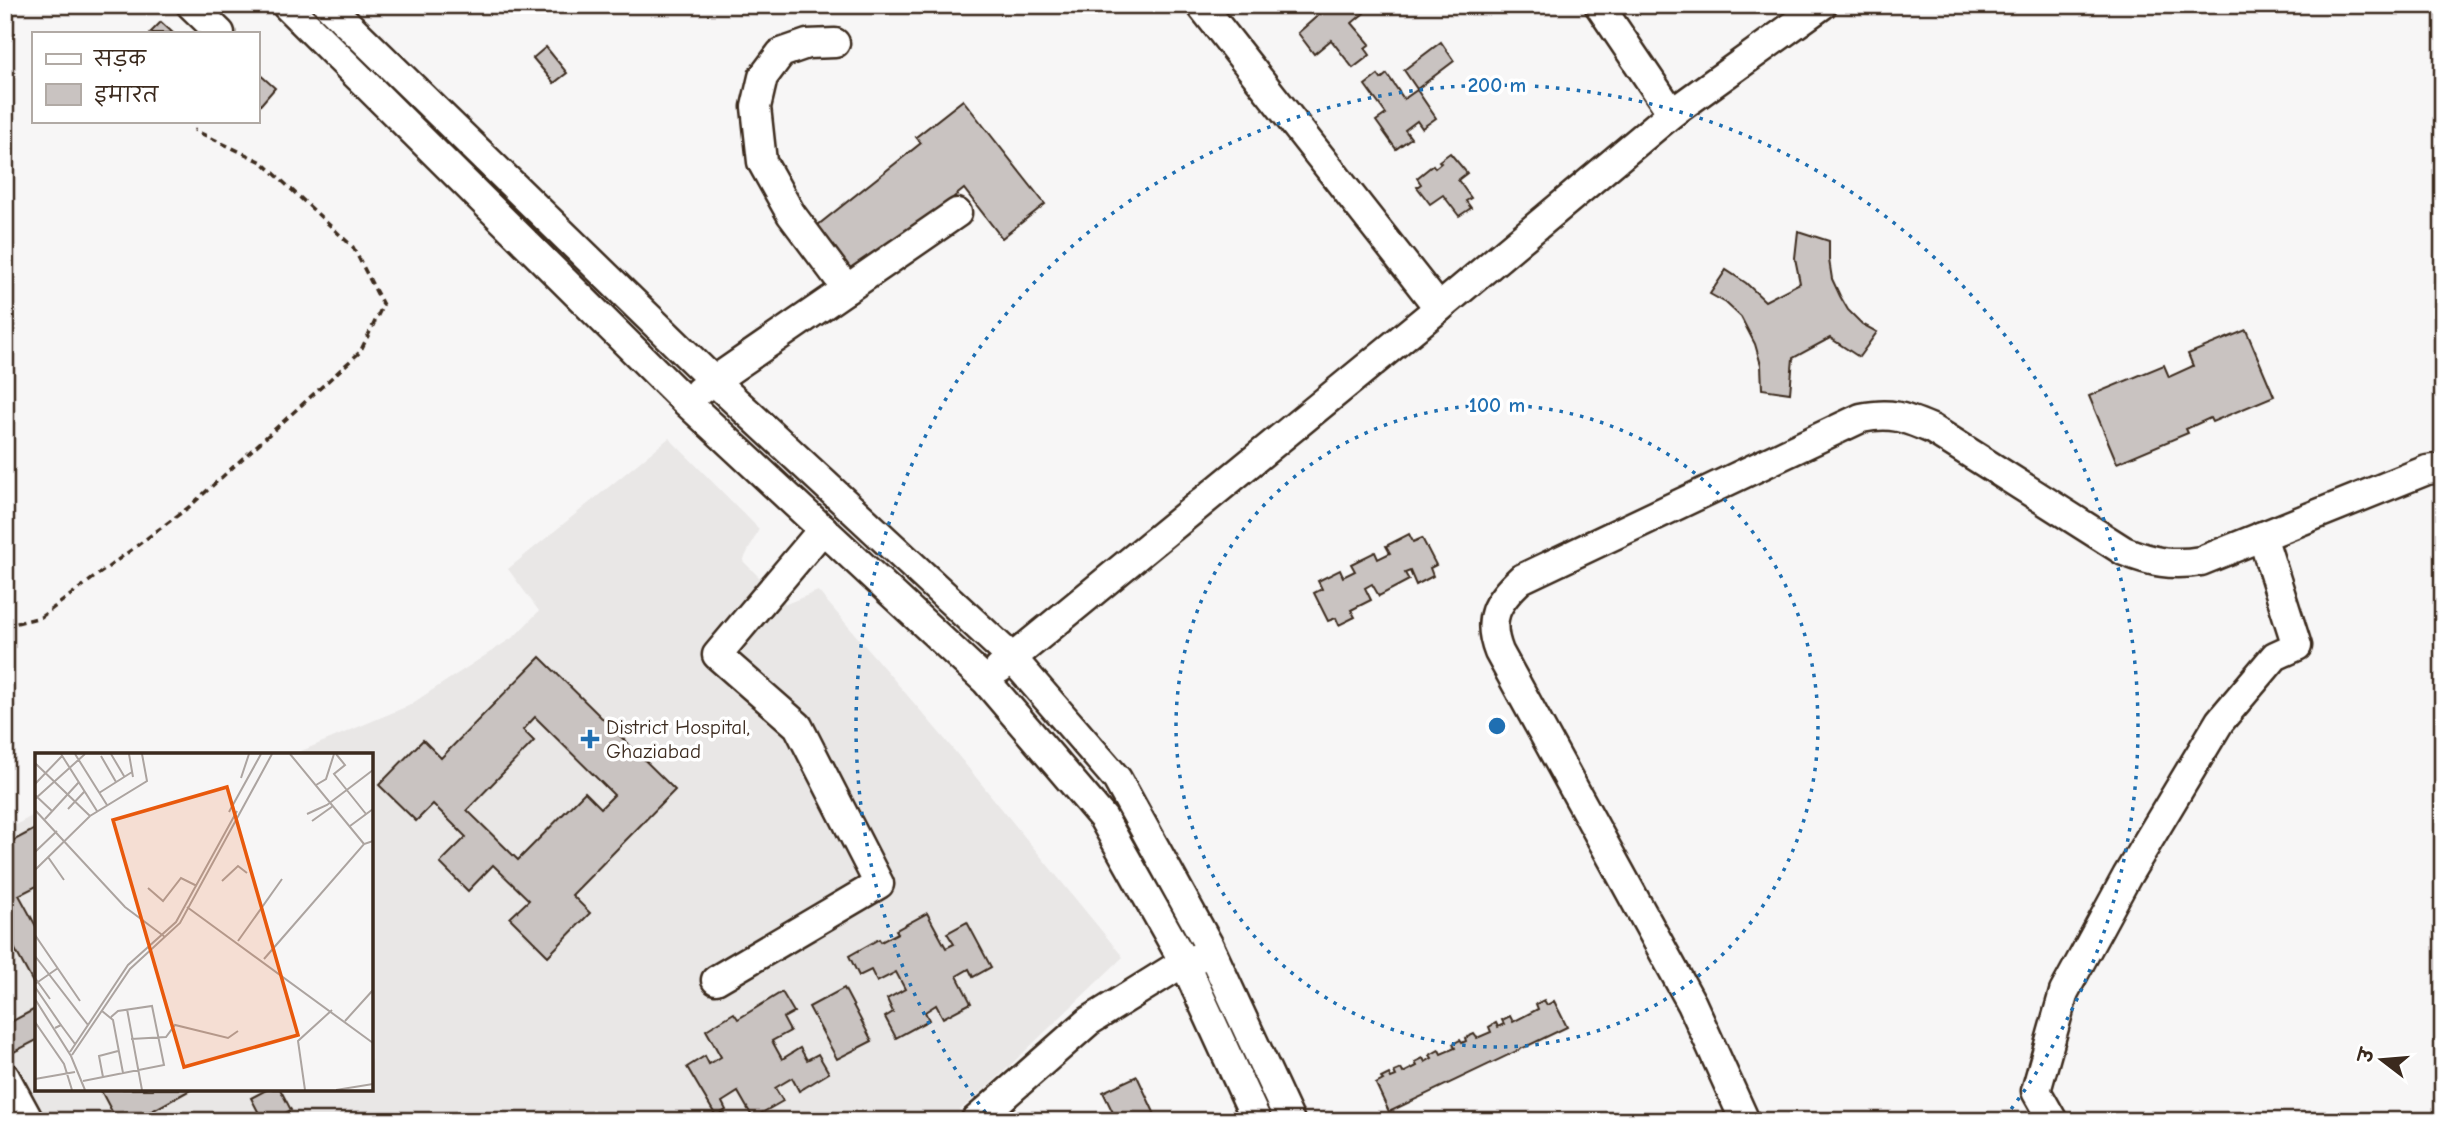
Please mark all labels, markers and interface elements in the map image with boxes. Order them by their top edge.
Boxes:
legend [32,32,259,122]
text: सड़क [93,47,147,72]
text: 200 m [1468,73,1526,97]
text: इमारत [94,83,160,107]
text: 100 m [1469,393,1525,417]
centre of rings [1485,714,1509,738]
place label: District Hospital, Ghaziabad [606,715,750,763]
marker: District Hospital, Ghaziabad [580,729,600,749]
inset map [35,753,373,1091]
north arrow [2346,1024,2416,1094]
text: उ [2354,1044,2380,1067]

